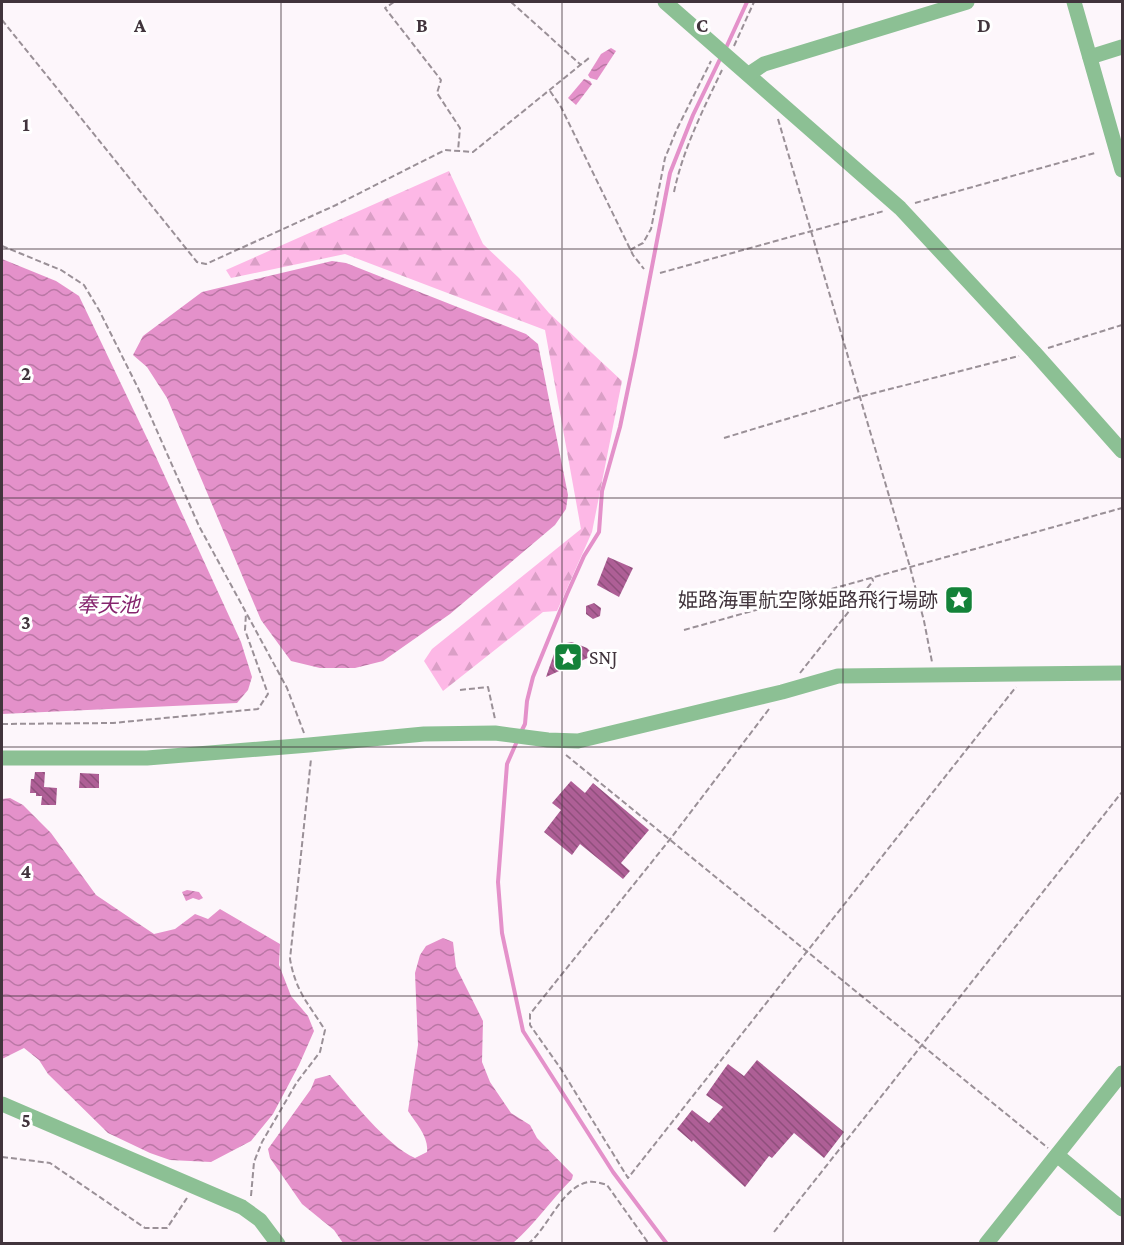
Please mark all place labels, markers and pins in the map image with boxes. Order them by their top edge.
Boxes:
place icon: 姫路海軍航空隊姫路飛行場跡 [943,584,975,616]
place label: 姫路海軍航空隊姫路飛行場跡 [678,589,938,611]
place icon: SNJ [552,641,584,673]
place label: SNJ [589,646,617,669]

